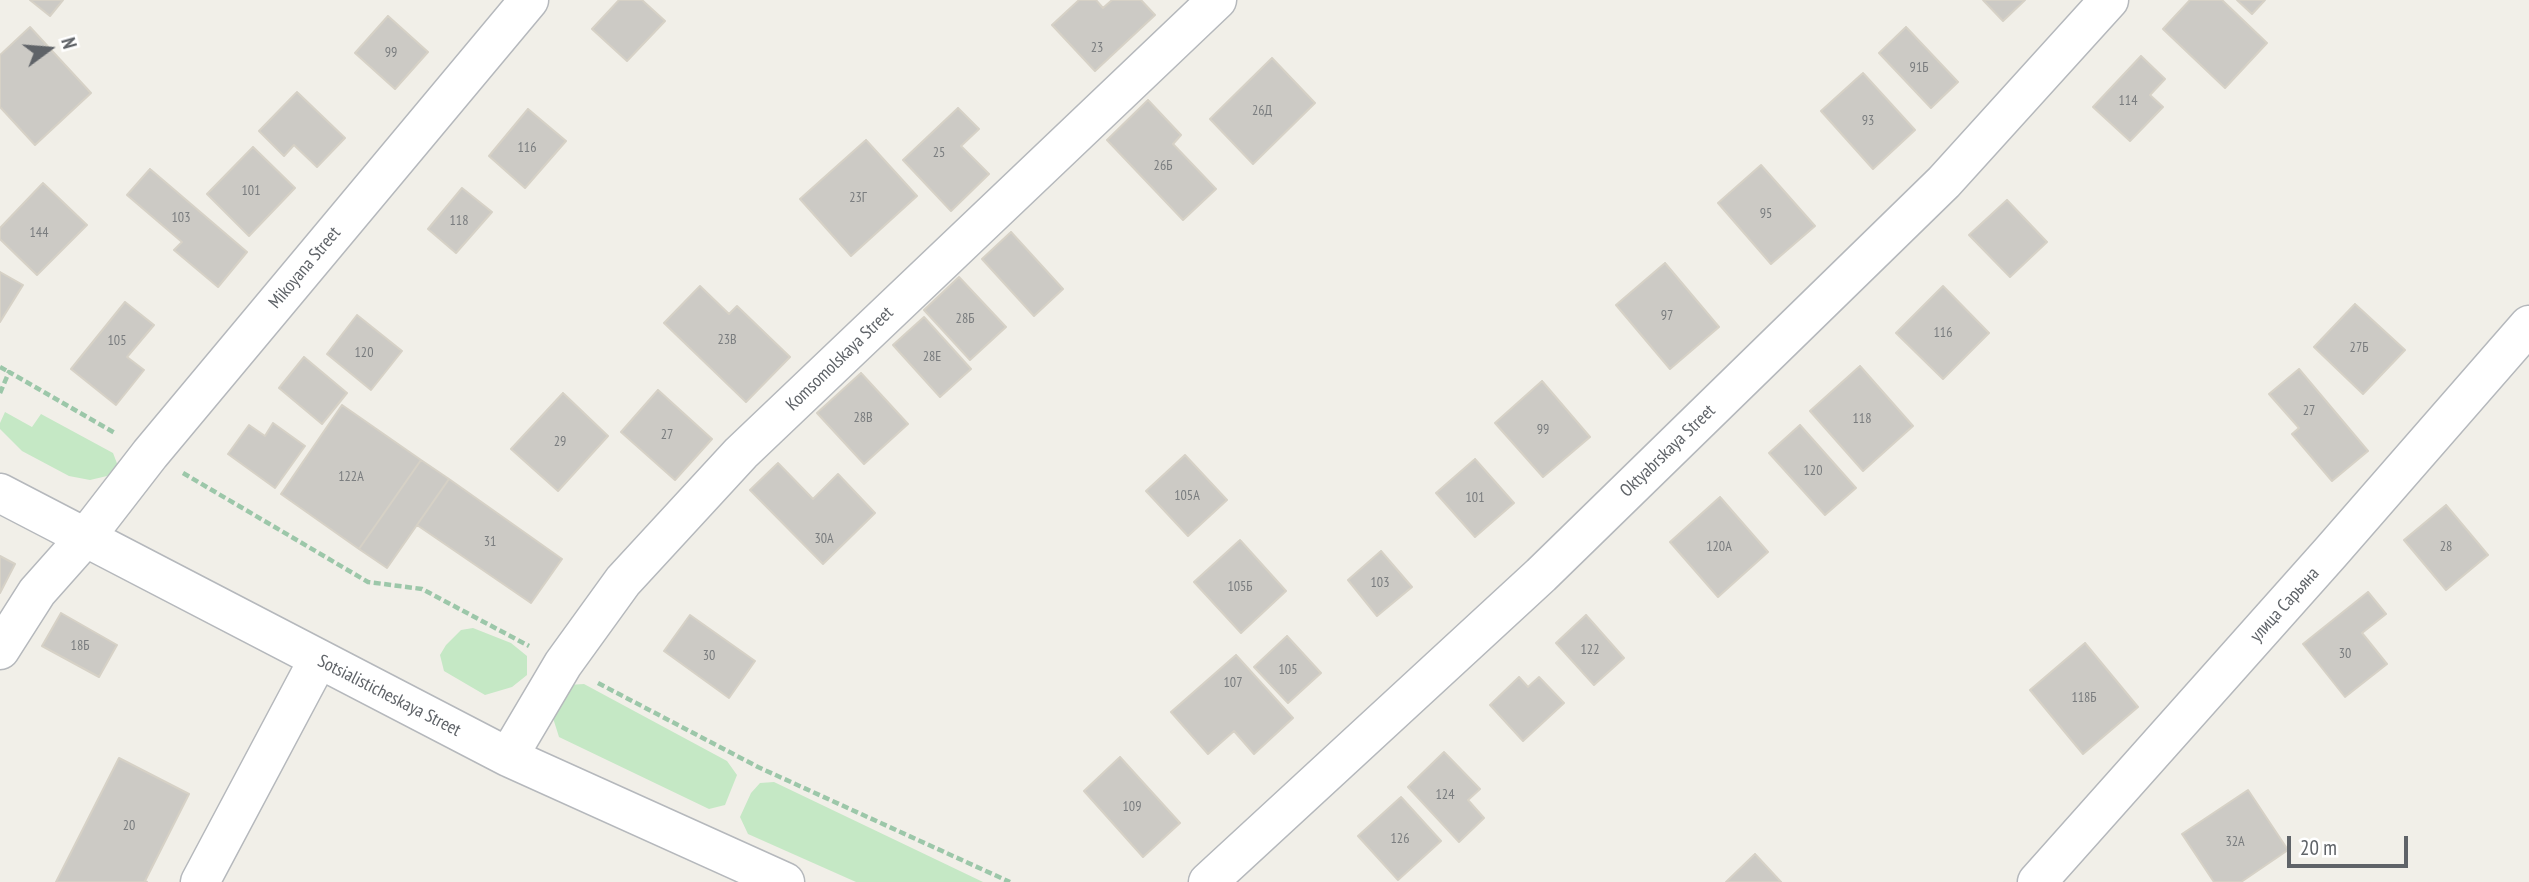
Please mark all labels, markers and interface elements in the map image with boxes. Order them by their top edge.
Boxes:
north arrow [14,14,84,84]
text: N [56,35,82,51]
house number: 23 [1091,40,1103,56]
house number: 99 [385,45,397,61]
house number: 91Б [1910,60,1928,76]
house number: 114 [2119,93,2137,109]
house number: 26Д [1252,103,1272,119]
house number: 93 [1862,113,1874,129]
house number: 116 [518,140,536,156]
house number: 25 [933,145,945,161]
house number: 26Б [1154,158,1172,174]
house number: 101 [242,183,260,199]
house number: 23Г [849,190,867,206]
house number: 95 [1760,206,1772,222]
house number: 103 [172,210,190,226]
house number: 118 [450,213,468,229]
street label: Mikoyana Street [265,223,345,313]
house number: 144 [30,225,48,241]
street label: Komsomolskaya Street [782,302,898,416]
house number: 97 [1661,308,1673,324]
house number: 28Б [956,311,974,327]
house number: 116 [1934,325,1952,341]
house number: 23В [717,332,737,348]
house number: 105 [108,333,126,349]
house number: 27Б [2350,340,2368,356]
house number: 120 [355,345,373,361]
house number: 28Е [923,349,941,365]
street label: Oktyabrskaya Street [1616,400,1720,502]
house number: 27 [2303,403,2315,419]
house number: 28В [853,410,873,426]
house number: 118 [1853,411,1871,427]
house number: 99 [1537,422,1549,438]
house number: 27 [661,427,673,443]
house number: 29 [554,434,566,450]
house number: 120 [1804,463,1822,479]
house number: 122А [338,469,364,485]
house number: 105А [1174,488,1200,504]
house number: 101 [1466,490,1484,506]
house number: 30А [814,531,834,547]
house number: 31 [484,534,496,550]
house number: 120А [1706,539,1732,555]
house number: 28 [2440,539,2452,555]
street label: улица Сарьяна [2246,563,2324,647]
house number: 103 [1371,575,1389,591]
house number: 105Б [1227,579,1253,595]
house number: 18Б [71,638,89,654]
house number: 122 [1581,642,1599,658]
house number: 30 [2339,646,2351,662]
house number: 30 [703,648,715,664]
street label: Sotsialisticheskaya Street [314,651,464,741]
house number: 105 [1279,662,1297,678]
house number: 107 [1224,675,1242,691]
house number: 118Б [2071,690,2097,706]
house number: 124 [1436,787,1454,803]
house number: 109 [1123,799,1141,815]
house number: 20 [123,818,135,834]
scale bar [2291,822,2412,866]
house number: 126 [1391,831,1409,847]
house number: 32А [2225,834,2245,850]
text: 20 m [2300,834,2337,861]

